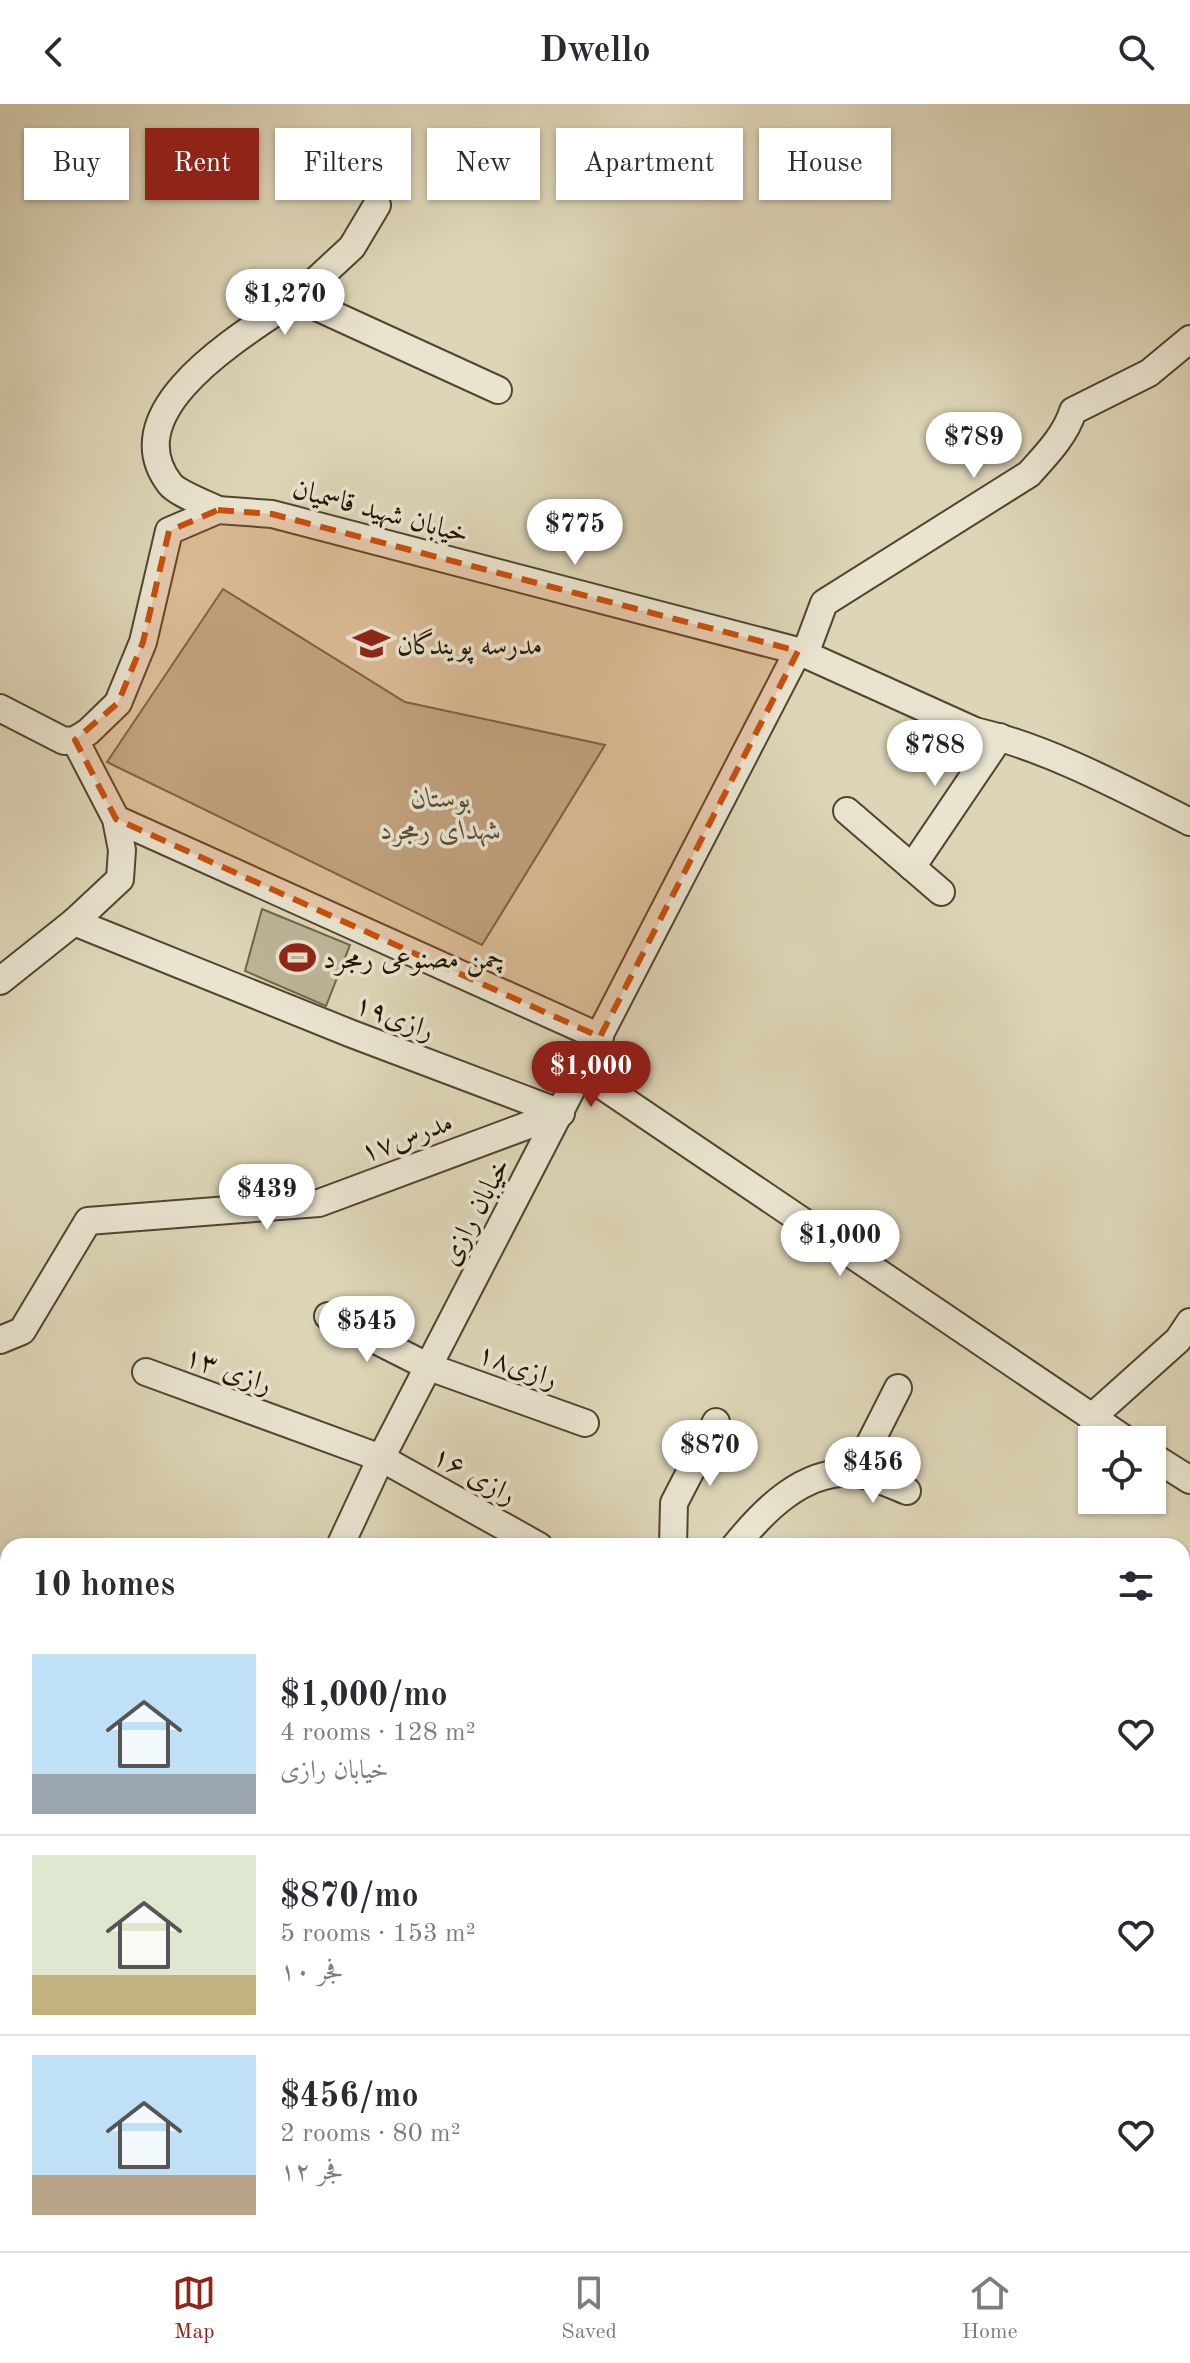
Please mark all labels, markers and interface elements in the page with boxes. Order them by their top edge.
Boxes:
icon: back [32,30,76,74]
icon: search [1114,30,1158,74]
text: Dwello [539,34,651,70]
chip: Buy [24,128,129,200]
chip: Rent [145,128,259,200]
chip: Filters [275,128,411,200]
chip: New [427,128,540,200]
chip: Apartment [556,128,743,200]
chip: House [759,128,891,200]
pin: $1,270 [220,269,350,337]
text: $1,270 [244,282,326,308]
pin: $789 [927,412,1021,480]
text: $789 [944,425,1004,451]
street label: خیابان شهید قاسمیان [289,476,471,552]
pin: $775 [528,499,622,567]
text: $775 [545,512,605,538]
school or university icon: مدرسه پویندگان [352,625,390,663]
place label: مدرسه پویندگان [397,628,542,665]
pin: $788 [888,720,982,788]
text: $788 [905,733,965,759]
park label: بوستان شهدای رمجرد [380,786,502,848]
sports icon: چمن مصنوعی رمجرد [278,939,316,977]
place label: چمن مصنوعی رمجرد [323,947,504,977]
street label: رازی۱۹ [350,991,437,1047]
pin: $1,000 [526,1041,656,1109]
text: $1,000 [550,1054,632,1080]
street label: مدرس۱۷ [357,1109,457,1168]
street label: خیابان رازی [437,1154,516,1271]
pin: $439 [220,1164,314,1232]
text: $439 [237,1177,297,1203]
pin: $1,000 [775,1210,905,1278]
text: $1,000 [799,1223,881,1249]
pin: $545 [320,1296,414,1364]
text: $545 [337,1309,397,1335]
street label: رازی۱۸ [473,1341,561,1395]
street label: رازی ۱۳ [181,1343,275,1400]
pin: $870 [663,1420,757,1488]
map controls [1078,1426,1166,1514]
button: locate [1078,1426,1166,1514]
text: $870 [680,1433,740,1459]
pin: $456 [826,1437,920,1505]
street label: رازی ۱۶ [427,1442,520,1511]
text: $456 [843,1450,903,1476]
icon: filters [1114,1564,1158,1608]
text: 10 homes [32,1569,175,1603]
text: $1,000/mo [280,1679,448,1713]
icon: home [96,1686,192,1782]
icon: heart [1114,1712,1158,1756]
text: 4 rooms · 128 m² [280,1720,476,1746]
text: خیابان رازی [280,1758,389,1784]
text: $870/mo [280,1880,419,1914]
icon: home [96,1887,192,1983]
icon: heart [1114,1913,1158,1957]
text: 5 rooms · 153 m² [280,1921,476,1947]
text: فجر ۱۰ [280,1959,344,1985]
text: $456/mo [280,2080,419,2114]
icon: home [96,2087,192,2183]
icon: heart [1114,2113,1158,2157]
text: 2 rooms · 80 m² [280,2121,461,2147]
text: فجر ۱۲ [280,2159,344,2185]
tab: Map [172,2271,216,2346]
tab: Saved [561,2271,617,2346]
tab: Home [962,2271,1018,2346]

